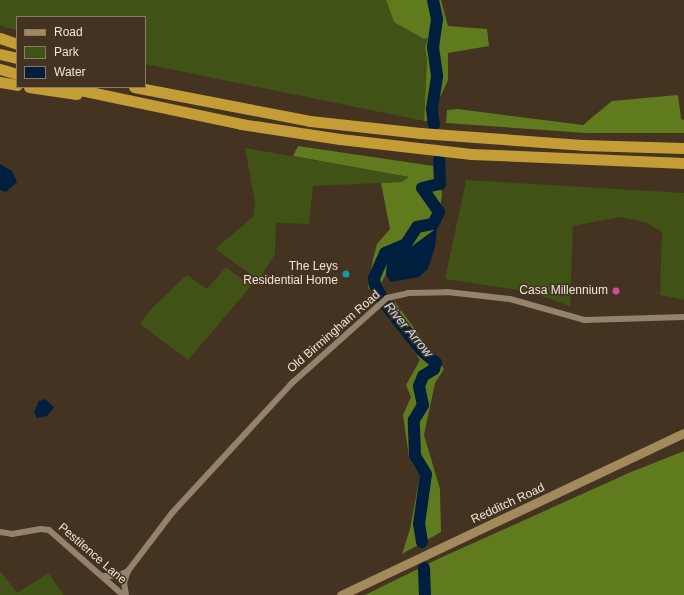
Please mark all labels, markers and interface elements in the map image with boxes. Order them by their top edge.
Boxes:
legend [16,16,146,88]
text: Road [54,25,83,39]
text: Park [54,45,79,59]
text: Water [54,65,86,79]
place label: The Leys Residential Home [243,260,338,288]
marker: The Leys Residential Home [341,269,351,279]
place label: Casa Millennium [519,284,608,298]
marker: Casa Millennium [611,286,621,296]
street label: Old Birmingham Road [285,288,383,376]
water label: River Arrow [380,299,436,361]
street label: Redditch Road [469,481,547,527]
street label: Pestilence Lane [55,521,129,587]

